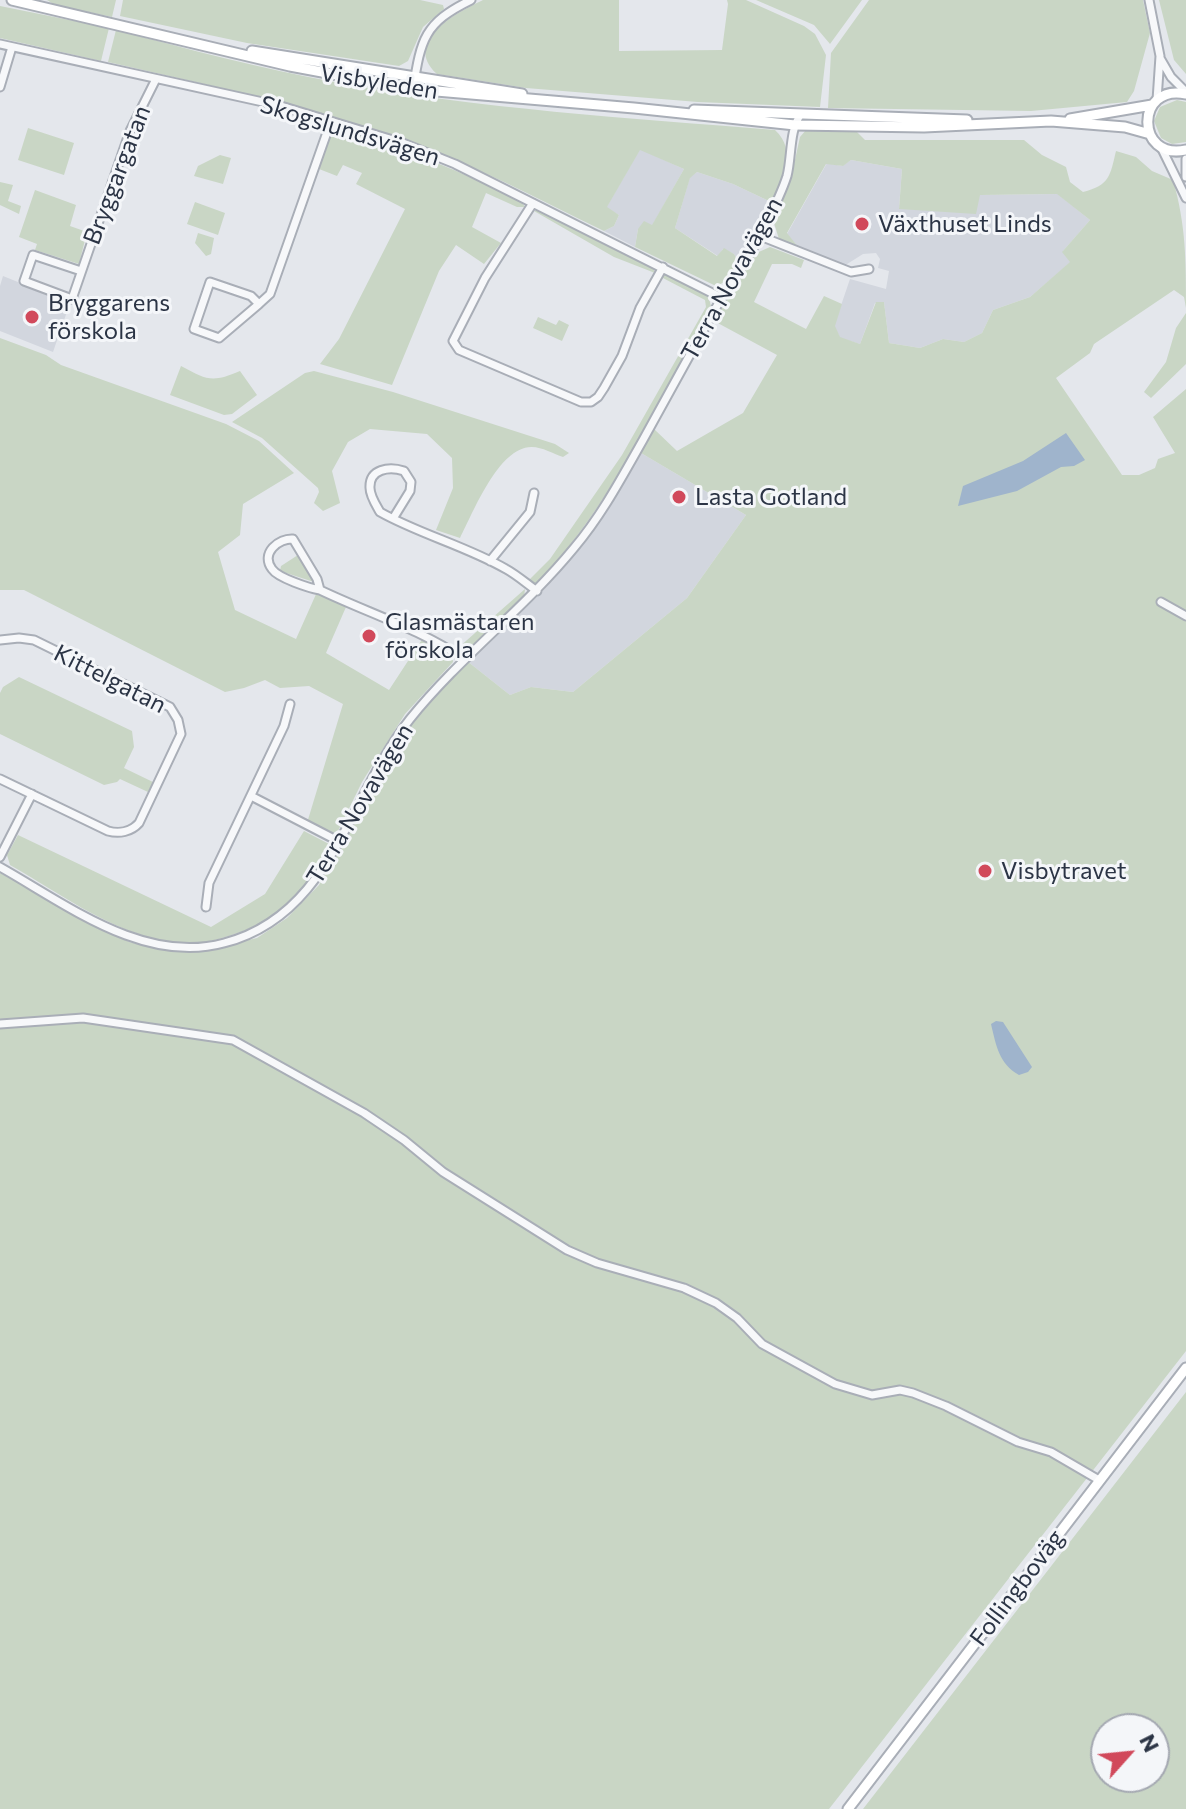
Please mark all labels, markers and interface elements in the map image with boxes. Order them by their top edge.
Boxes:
street label: Visbyleden [318,58,440,106]
street label: Skogslundsvägen [257,90,443,172]
street label: Bryggargatan [77,101,157,249]
street label: Terra Novavägen [675,192,789,366]
place label: Växthuset Linds [878,210,1052,238]
marker: Växthuset Linds [853,215,871,233]
place label: Bryggarens förskola [48,289,170,345]
marker: Bryggarens förskola [23,308,41,326]
place label: Lasta Gotland [695,483,847,511]
marker: Lasta Gotland [670,488,688,506]
place label: Glasmästaren förskola [385,608,534,664]
marker: Glasmästaren förskola [360,627,378,645]
street label: Kittelgatan [49,638,171,720]
street label: Terra Novavägen [301,718,419,890]
place label: Visbytravet [1001,857,1127,885]
marker: Visbytravet [976,862,994,880]
street label: Follingboväg [964,1524,1070,1652]
north arrow [1090,1713,1170,1793]
text: N [1134,1729,1166,1756]

